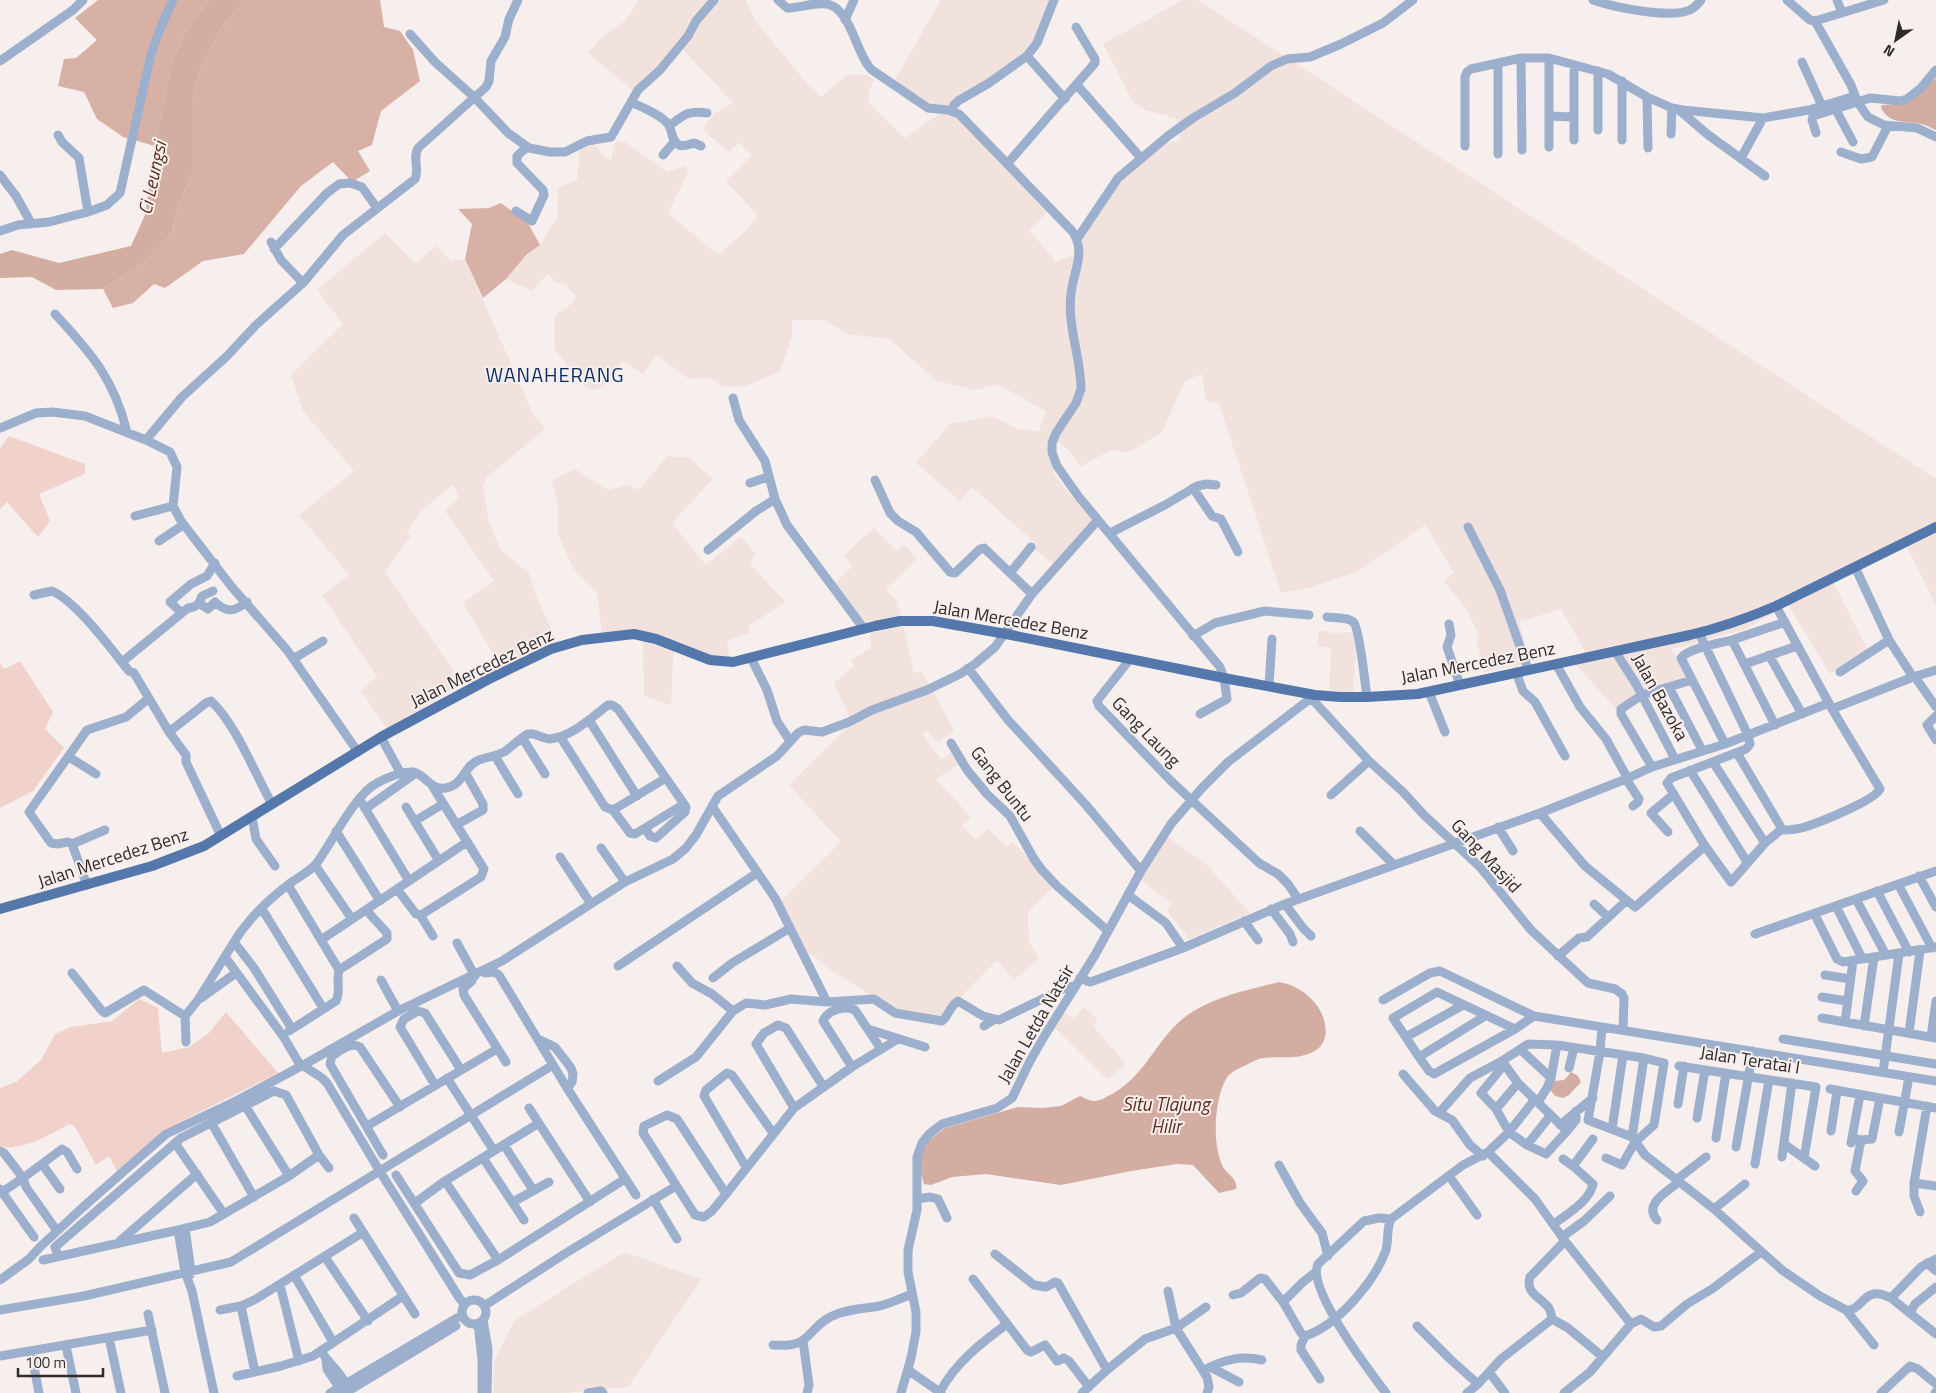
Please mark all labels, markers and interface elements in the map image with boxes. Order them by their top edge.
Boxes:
north arrow [1871,15,1921,65]
text: N [1879,40,1898,63]
water label: Ci Leungsi [130,136,174,217]
district label: WANAHERANG [485,359,625,390]
street label: Jalan Mercedez Benz [932,593,1091,646]
street label: Jalan Mercedez Benz [405,621,558,714]
street label: Jalan Mercedez Benz [1398,634,1557,691]
street label: Jalan Bazoka [1625,648,1696,745]
street label: Gang Laung [1106,690,1187,773]
street label: Gang Buntu [964,740,1040,827]
street label: Gang Masjid [1445,812,1528,899]
street label: Jalan Mercedez Benz [34,820,192,895]
street label: Jalan Letda Natsir [991,959,1081,1088]
street label: Jalan Teratai I [1698,1038,1802,1081]
water label: Situ Tlajung Hilir [1122,1089,1212,1140]
scale bar [18,1346,102,1378]
text: 100 m [25,1351,66,1374]

